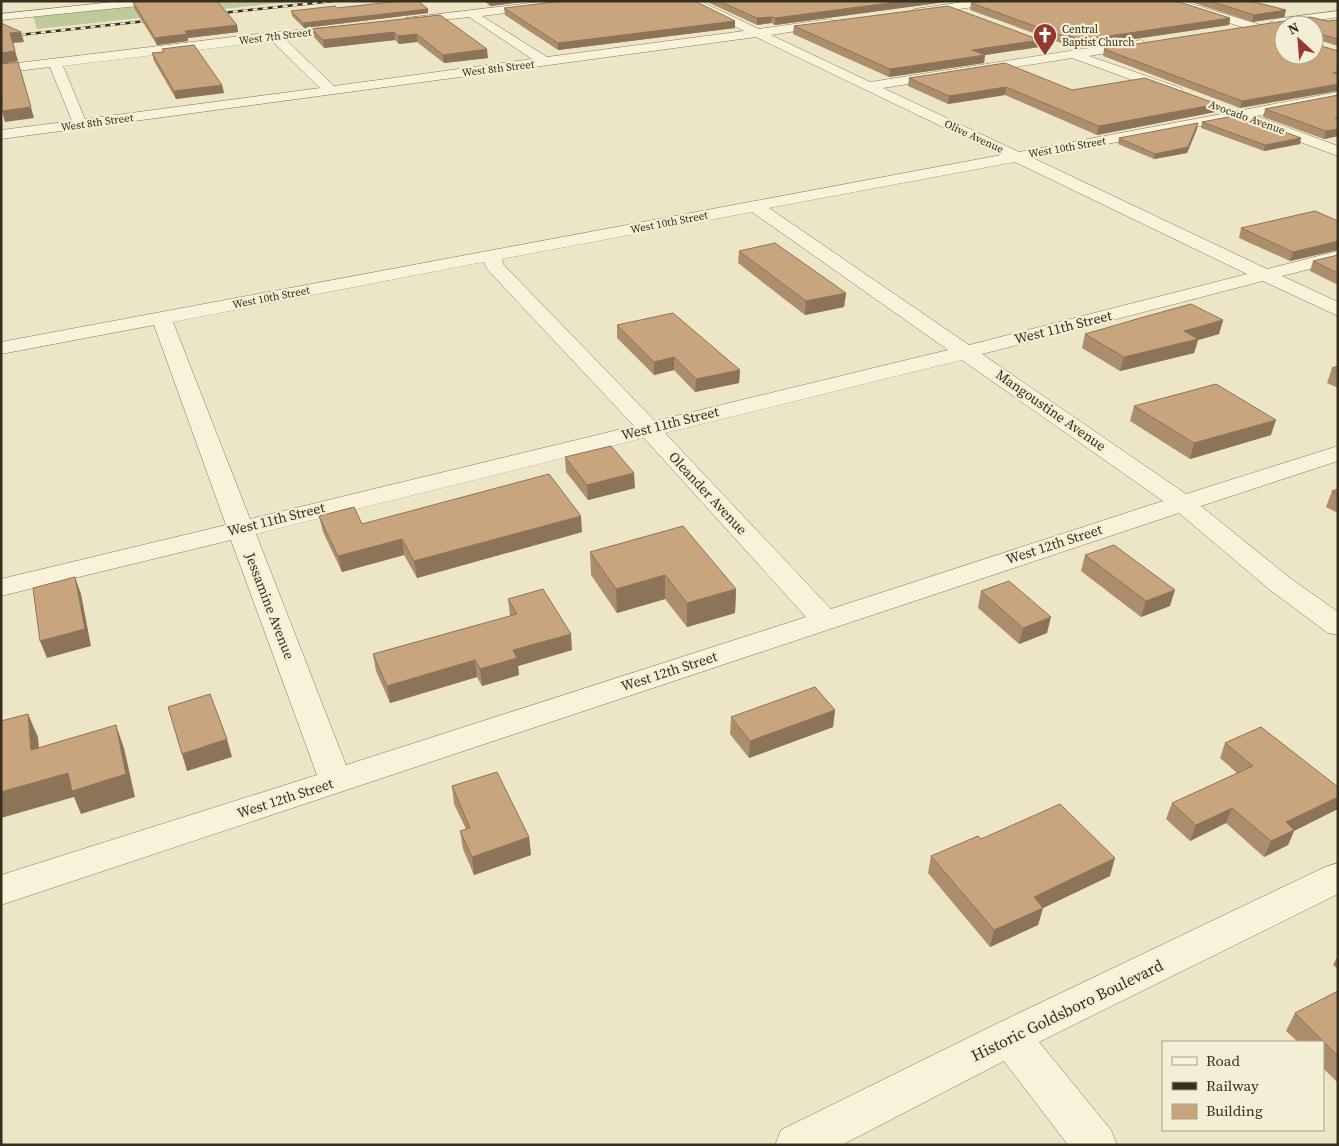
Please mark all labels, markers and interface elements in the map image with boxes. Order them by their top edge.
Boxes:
north arrow [1274,15,1324,65]
text: N [1284,17,1302,40]
church icon: Central Baptist Church [1032,22,1058,56]
place label: Central Baptist Church [1062,22,1135,50]
street label: West 7th Street [238,25,313,48]
street label: West 8th Street [461,57,536,80]
street label: Avocado Avenue [1207,97,1287,138]
street label: West 8th Street [60,110,135,135]
street label: Olive Avenue [942,116,1006,157]
street label: West 10th Street [1027,133,1107,162]
street label: West 10th Street [629,208,709,237]
street label: West 10th Street [231,283,311,312]
street label: West 11th Street [1012,305,1114,349]
street label: Mangoustine Avenue [992,364,1110,456]
street label: West 11th Street [619,401,721,445]
street label: Oleander Avenue [664,447,752,539]
street label: West 11th Street [225,497,327,541]
street label: West 12th Street [1003,519,1105,569]
street label: Jessamine Avenue [240,549,300,662]
street label: West 12th Street [618,646,720,696]
street label: West 12th Street [234,773,336,823]
street label: Historic Goldsboro Boulevard [967,954,1167,1066]
legend [1162,1041,1324,1131]
text: Road [1206,1050,1240,1071]
text: Railway [1206,1075,1259,1096]
text: Building [1206,1100,1263,1121]

